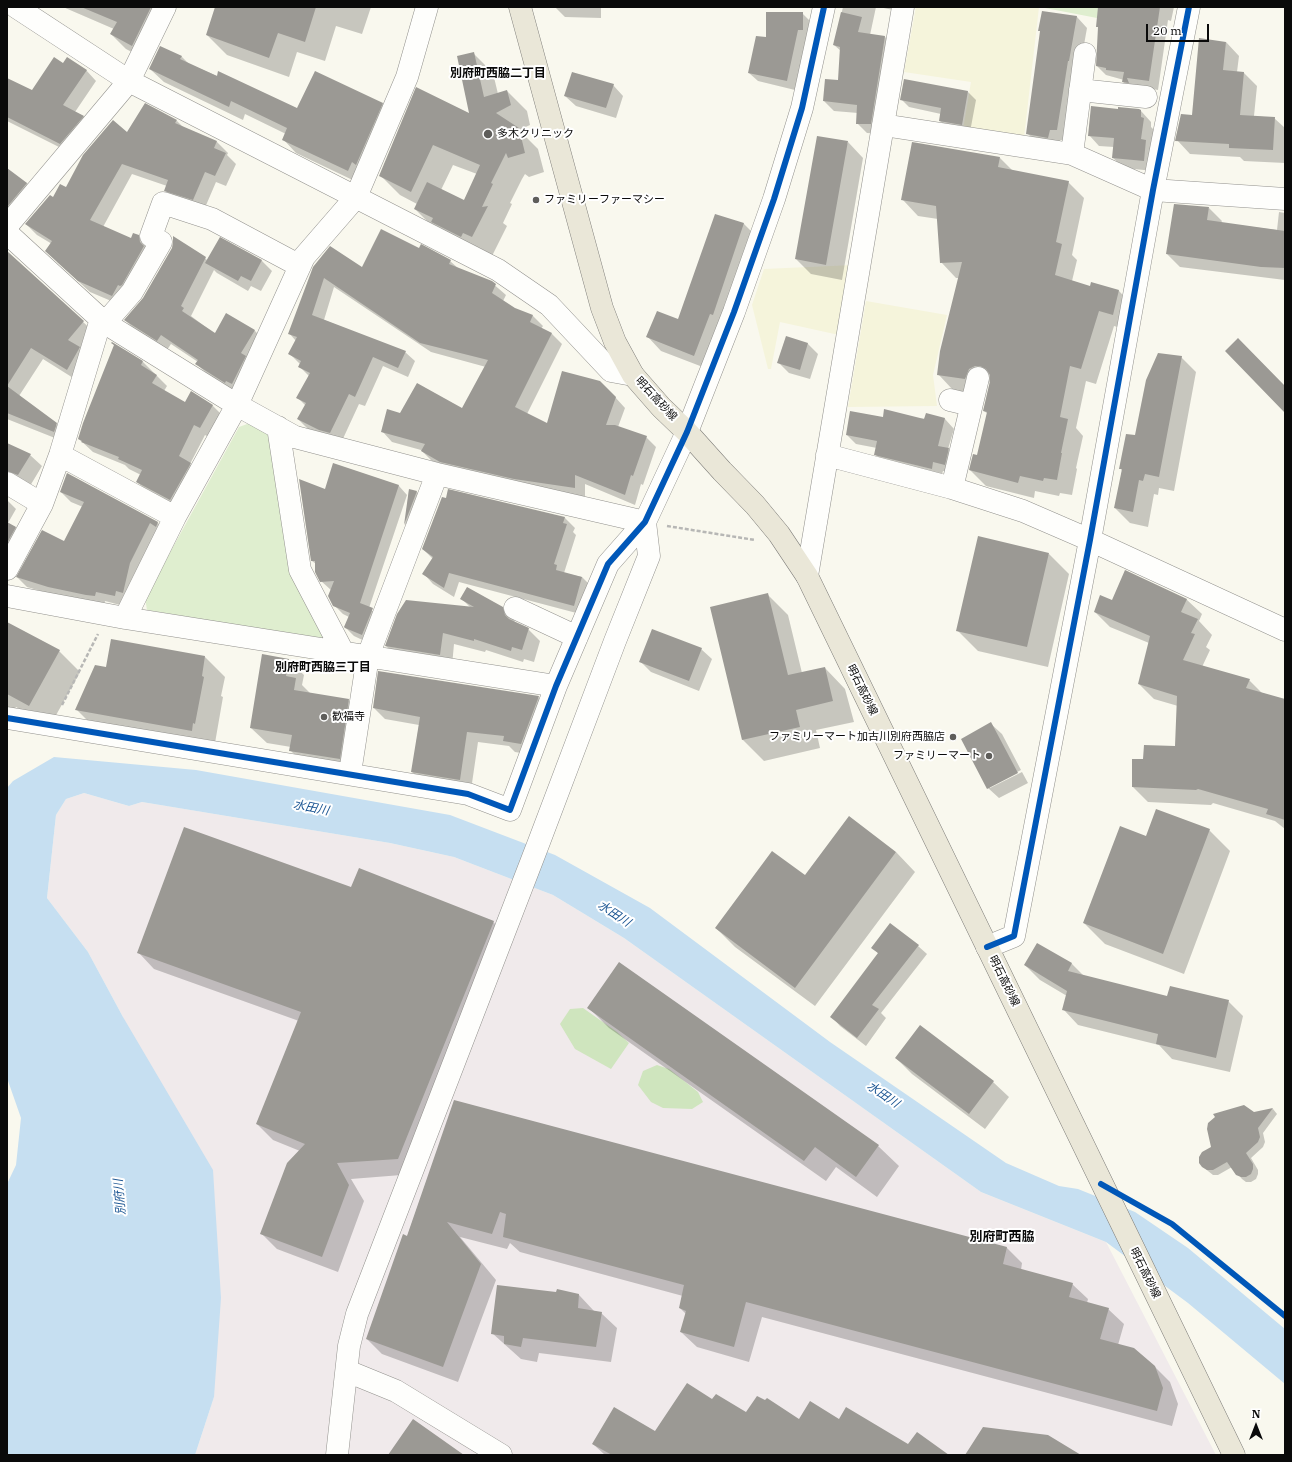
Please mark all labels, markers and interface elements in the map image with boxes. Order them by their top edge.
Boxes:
scale bar [1148,16,1211,42]
text: 20 m [1153,23,1182,38]
district label: 別府町西脇二丁目 [450,67,546,81]
place label: 多木クリニック [497,127,574,141]
marker: 多木クリニック [482,128,494,140]
place label: ファミリーファーマシー [544,193,665,207]
marker: ファミリーファーマシー [531,195,541,205]
street label: 明石高砂線 [632,374,680,424]
district label: 別府町西脇三丁目 [275,661,371,675]
street label: 明石高砂線 [844,662,880,718]
place label: 歓福寺 [332,710,365,724]
marker: 歓福寺 [319,712,329,722]
place label: ファミリーマート加古川別府西脇店 [769,730,945,744]
marker: ファミリーマート加古川別府西脇店 [948,732,958,742]
place label: ファミリーマート [893,749,981,763]
marker: ファミリーマート [984,751,994,761]
water label: 水田川 [292,797,330,819]
water label: 水田川 [595,898,633,930]
street label: 明石高砂線 [986,953,1022,1009]
water label: 水田川 [864,1079,902,1111]
water label: 別府川 [111,1178,129,1216]
district label: 別府町西脇 [970,1229,1034,1245]
street label: 明石高砂線 [1127,1245,1163,1301]
north arrow [1236,1406,1276,1446]
text: N [1252,1407,1260,1421]

